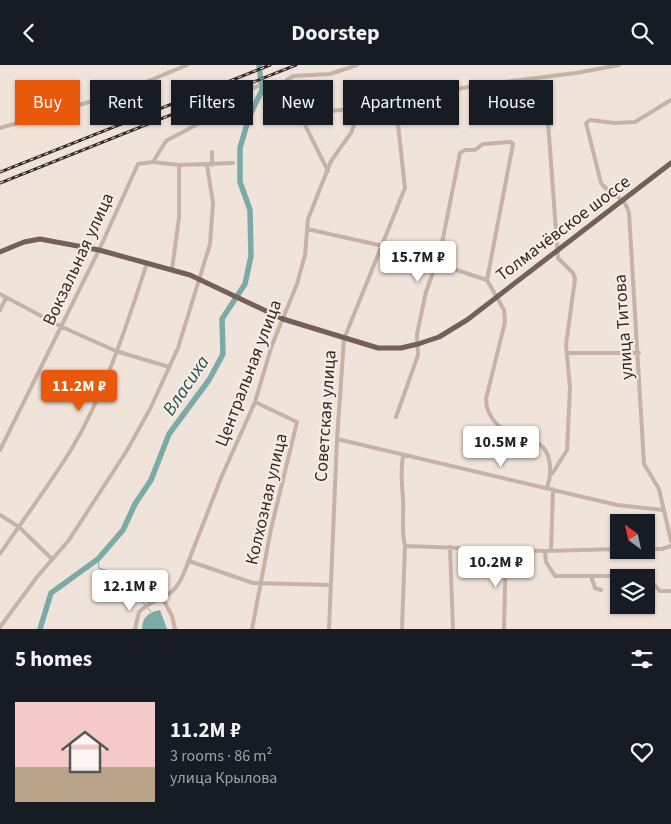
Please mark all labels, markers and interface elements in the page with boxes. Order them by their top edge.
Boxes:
text: Doorstep [291,17,380,49]
icon: back [15,19,43,47]
icon: search [628,19,656,47]
chip: Buy [15,80,80,125]
chip: Rent [90,80,161,125]
chip: Filters [171,80,253,125]
chip: New [263,80,333,125]
chip: Apartment [343,80,459,125]
chip: House [469,80,553,125]
street label: Толмачёвское шоссе [491,169,636,287]
street label: Вокзальная улица [37,189,120,330]
pin: 15.7M ₽ [372,241,464,283]
text: 15.7M ₽ [391,246,445,268]
street label: улица Титова [607,273,640,381]
street label: Центральная улица [209,296,288,450]
street label: Советская улица [308,349,343,483]
water label: Власиха [156,350,216,421]
pin: 11.2M ₽ [33,369,125,412]
text: 11.2M ₽ [52,375,106,397]
pin: 10.5M ₽ [455,425,547,468]
street label: Колхозная улица [239,431,294,567]
text: 10.5M ₽ [474,431,528,453]
north arrow [610,514,655,559]
map controls [610,514,655,614]
pin: 10.2M ₽ [450,545,542,588]
text: 10.2M ₽ [469,551,523,573]
pin: 12.1M ₽ [84,569,176,612]
button: layers [610,569,655,614]
text: 12.1M ₽ [103,575,157,597]
text: 5 homes [15,644,92,674]
icon: filters [628,645,656,673]
text: 11.2M ₽ [170,715,241,745]
icon: home [55,722,115,782]
icon: heart [628,738,656,766]
text: 3 rooms · 86 m² [170,745,272,767]
text: улица Крылова [170,767,277,789]

